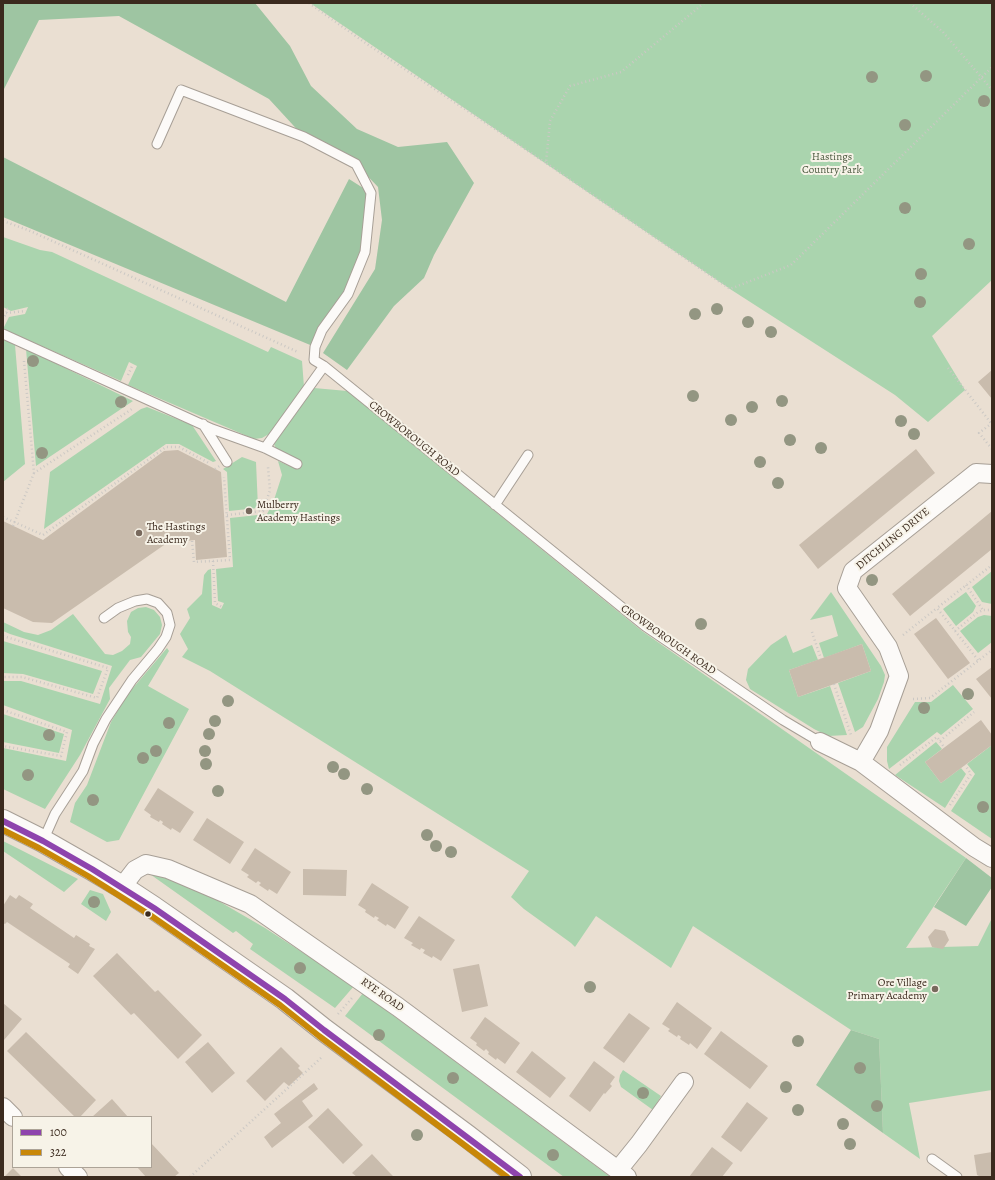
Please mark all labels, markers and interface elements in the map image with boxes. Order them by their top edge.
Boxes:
park label: Hastings Country Park [802,150,862,176]
street label: CROWBOROUGH ROAD [366,398,462,480]
place label: Mulberry Academy Hastings [257,498,340,524]
street label: DITCHLING DRIVE [854,505,932,573]
marker: Mulberry Academy Hastings [244,506,254,516]
place label: The Hastings Academy [147,520,205,546]
marker: The Hastings Academy [134,528,144,538]
street label: CROWBOROUGH ROAD [618,602,718,678]
unlabelled marker [143,909,153,919]
street label: RYE ROAD [358,975,406,1015]
place label: Ore Village Primary Academy [847,976,927,1002]
marker: Ore Village Primary Academy [930,984,940,994]
legend [12,1116,152,1168]
text: 100 [50,1124,67,1140]
text: 322 [50,1144,66,1160]

